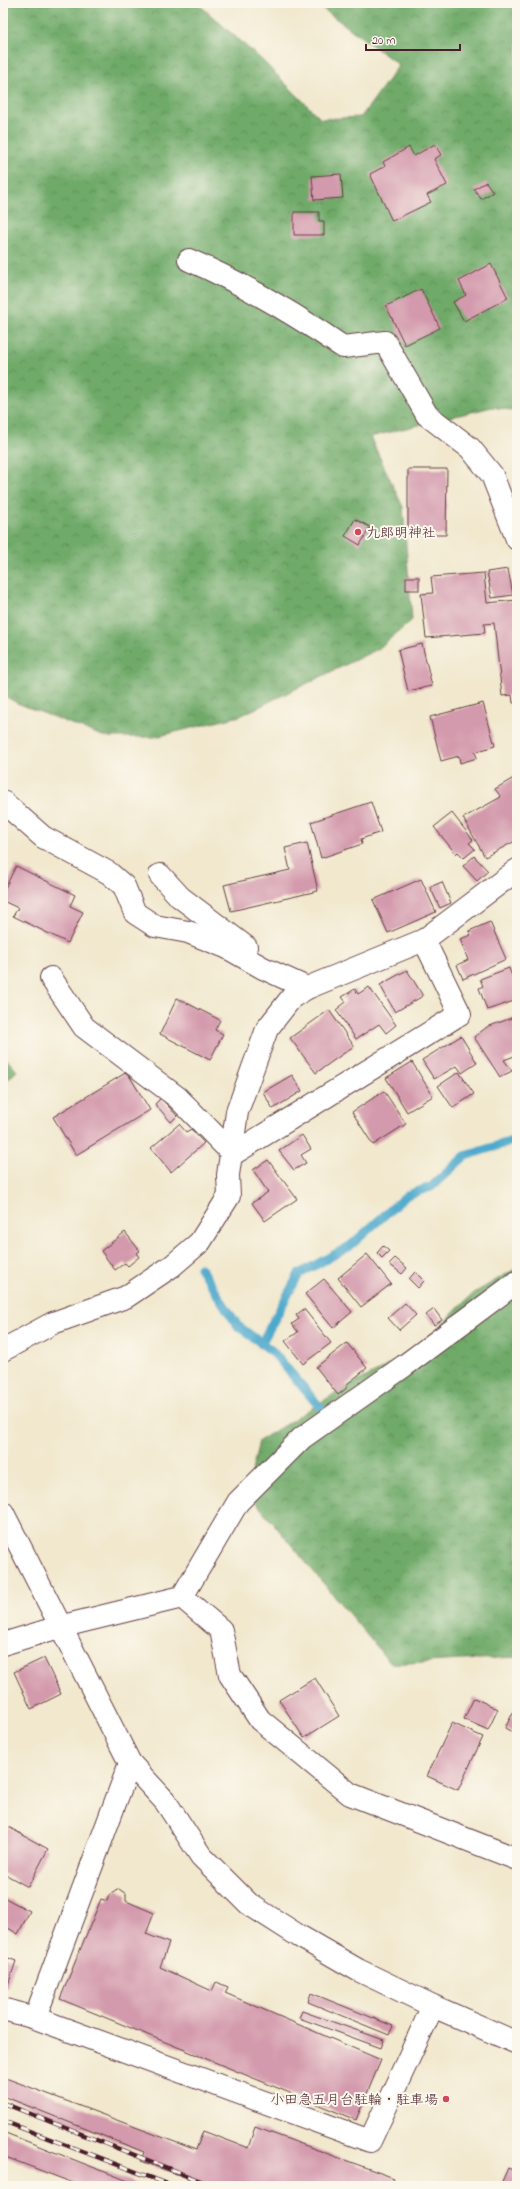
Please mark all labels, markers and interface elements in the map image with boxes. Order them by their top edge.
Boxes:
scale bar [366,26,460,52]
text: 20 m [372,32,395,50]
place label: 九郎明神社 [366,523,436,544]
marker: 九郎明神社 [353,527,363,537]
place label: 小田急五月台駐輪・駐車場 [270,2090,438,2111]
marker: 小田急五月台駐輪・駐車場 [441,2094,451,2104]

